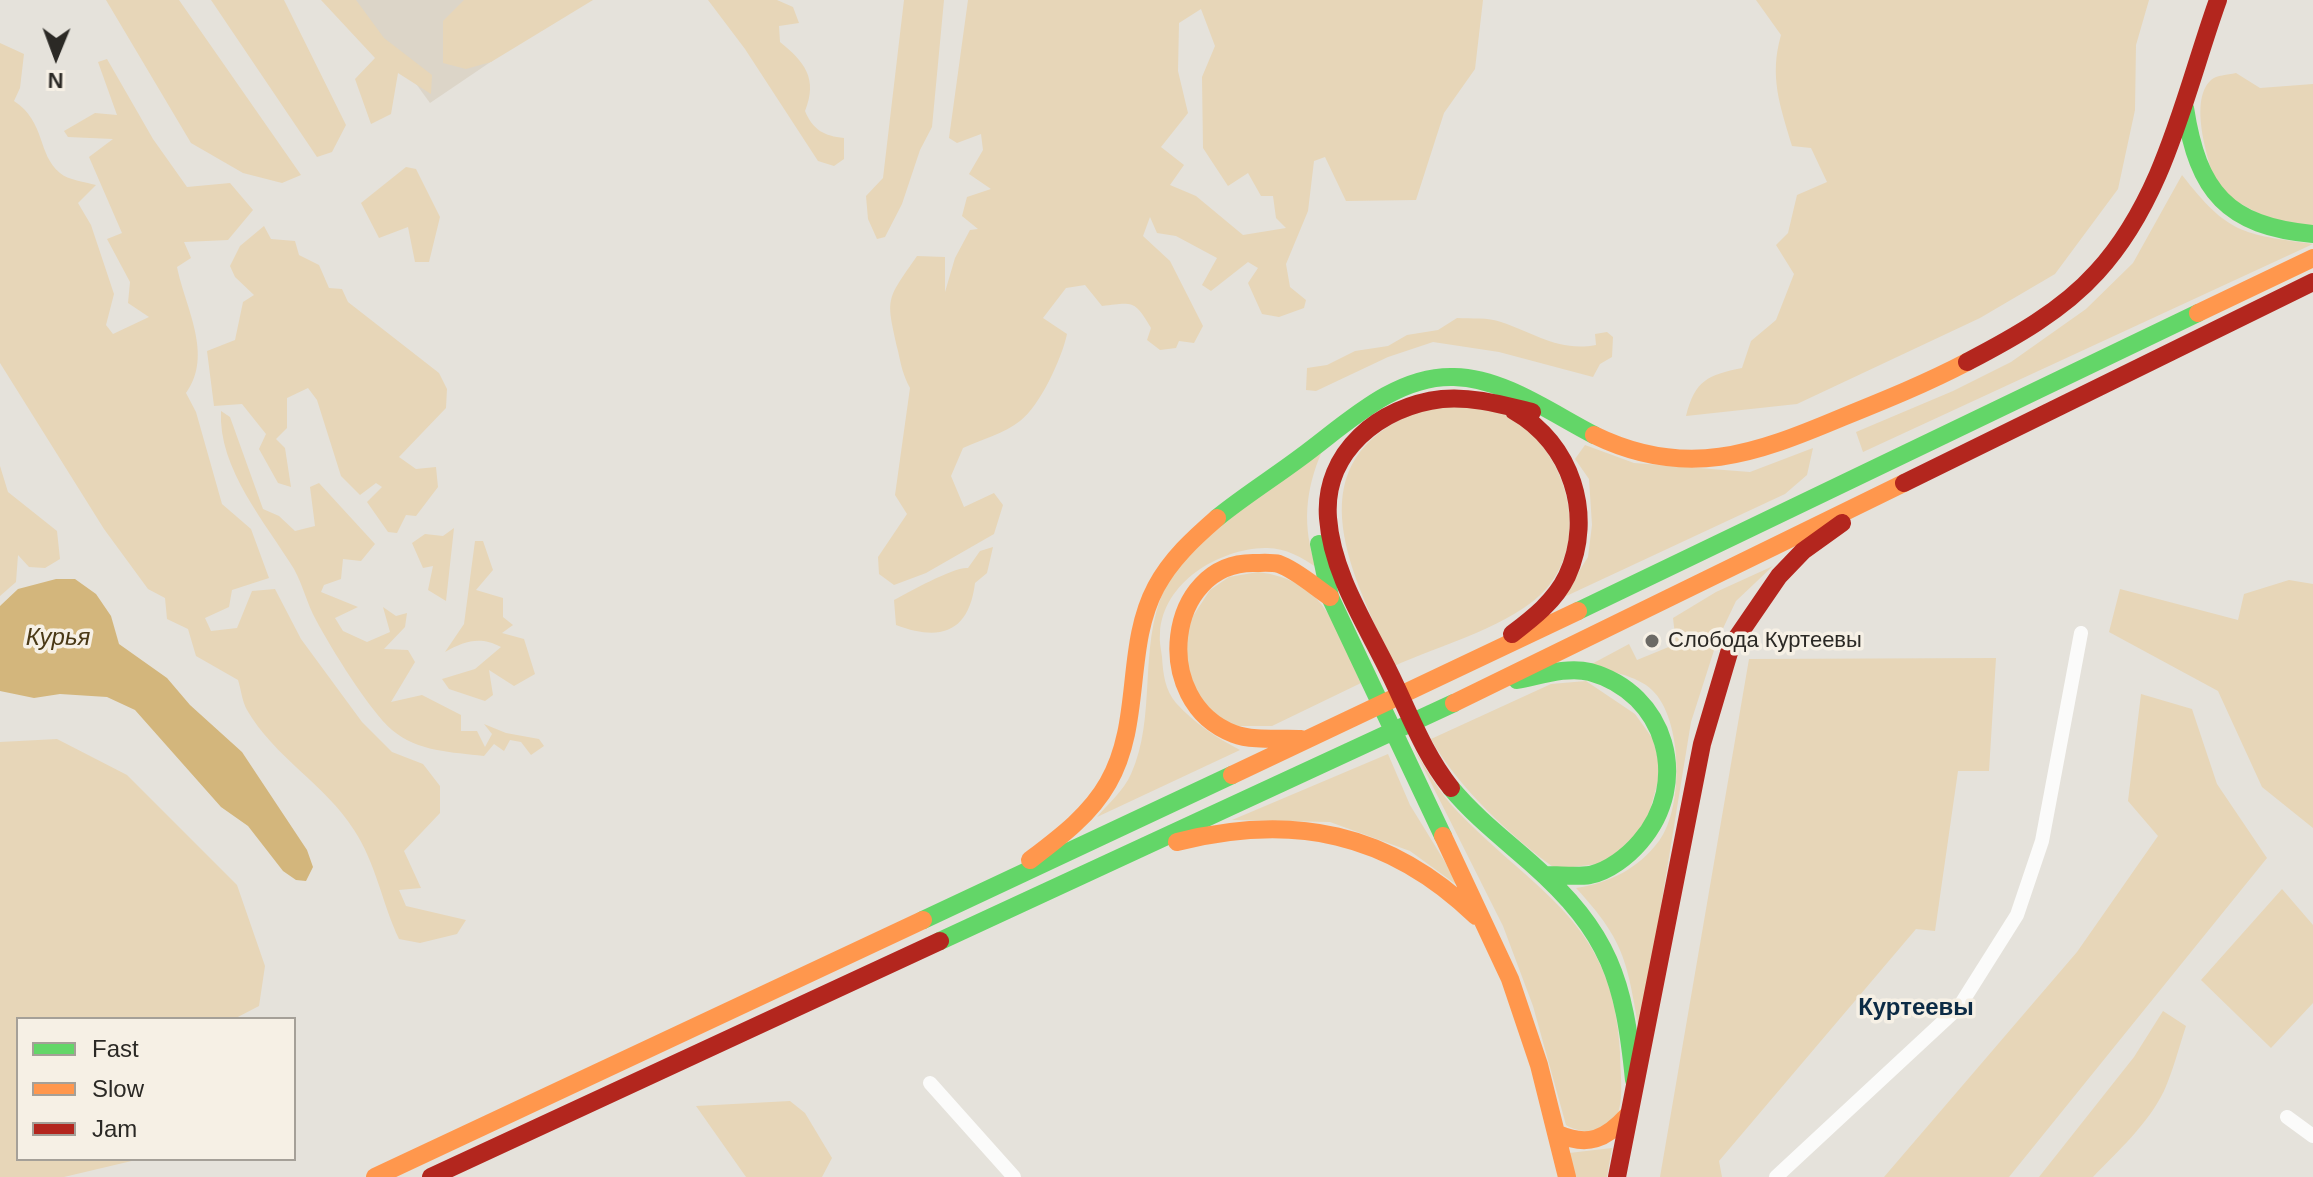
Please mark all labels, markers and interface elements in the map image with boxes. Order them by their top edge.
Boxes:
north arrow [16,16,96,96]
text: N [47,68,64,93]
water label: Курья [26,624,90,652]
place label: Слобода Куртеевы [1668,628,1862,654]
marker: Слобода Куртеевы [1643,632,1661,650]
district label: Куртеевы [1858,994,1974,1022]
legend [16,1017,296,1161]
text: Fast [92,1035,139,1062]
text: Slow [92,1075,144,1102]
text: Jam [92,1115,137,1142]

